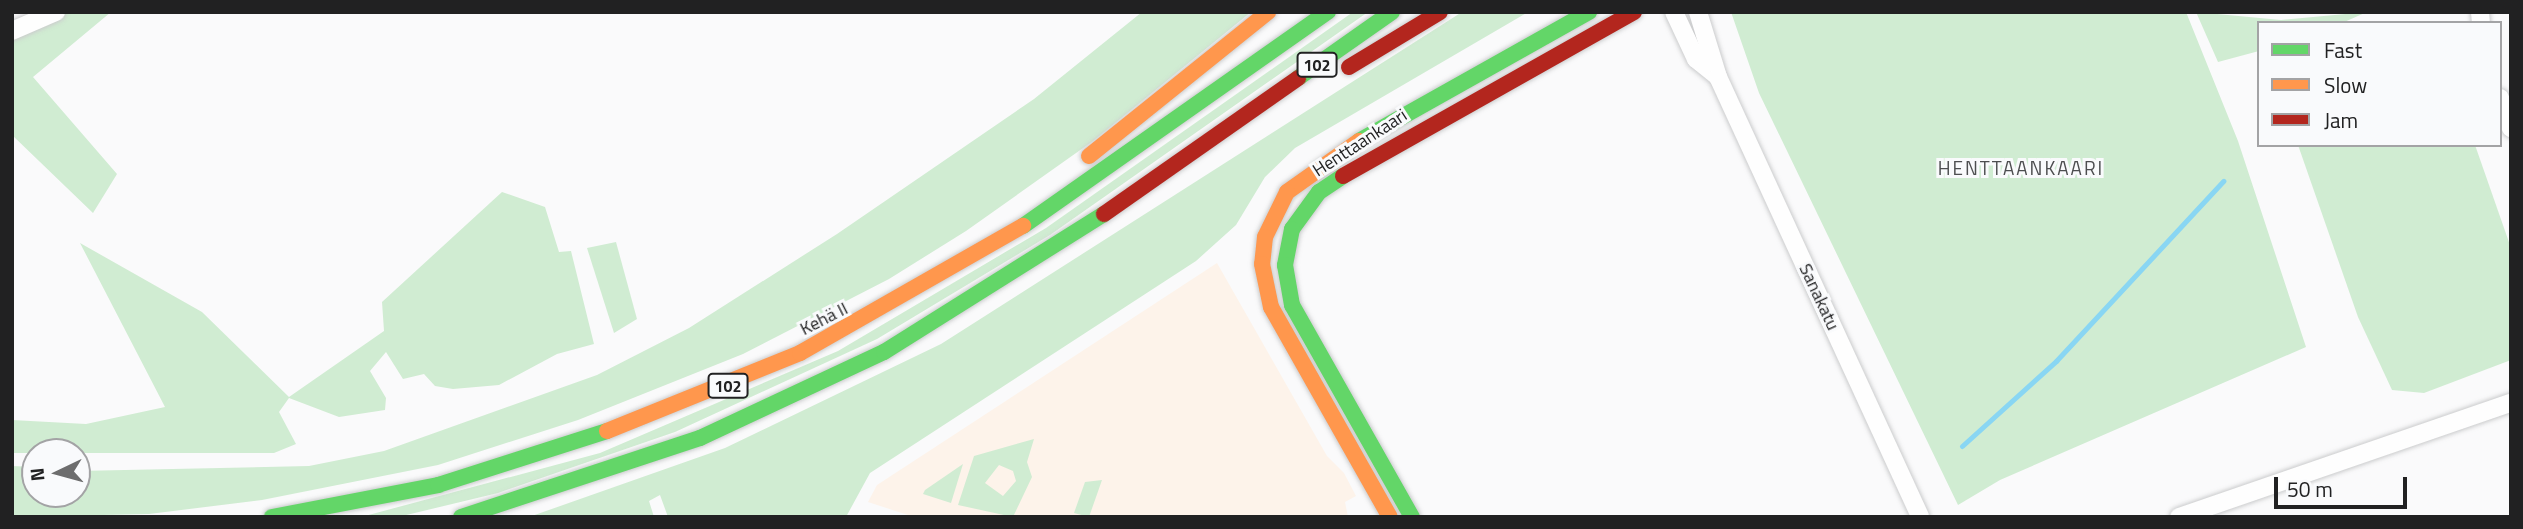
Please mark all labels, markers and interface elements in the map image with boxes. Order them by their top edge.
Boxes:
legend [2257,21,2502,147]
text: Fast [2324,34,2362,66]
road number: 102 [1296,53,1338,78]
text: Slow [2324,69,2367,101]
text: Jam [2324,104,2358,136]
street label: Henttaankaari [1309,105,1411,181]
district label: HENTTAANKAARI [1939,157,2103,179]
street label: Sanakatu [1794,260,1844,334]
street label: Kehä II [797,298,851,340]
road number: 102 [707,374,749,398]
north arrow [21,438,91,508]
scale bar [2278,462,2411,506]
text: N [22,467,52,483]
text: 50 m [2287,473,2333,505]

